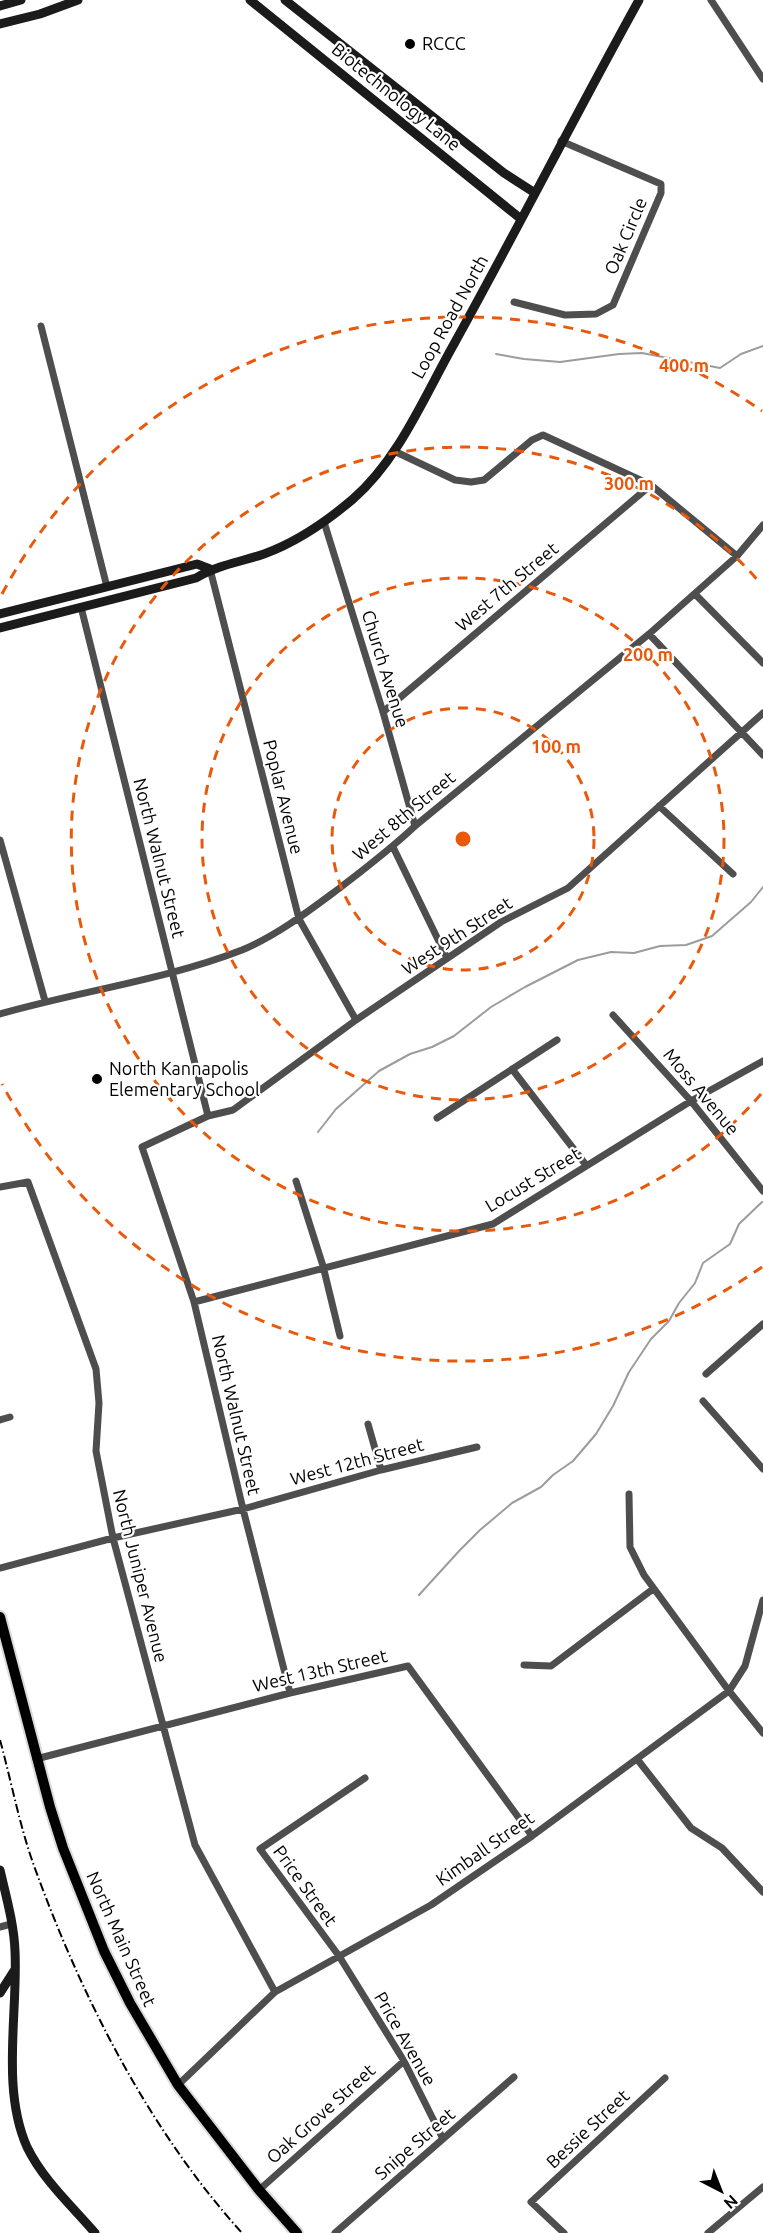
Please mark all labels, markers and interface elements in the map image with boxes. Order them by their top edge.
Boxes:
place label: RCCC [422,33,466,53]
marker: RCCC [403,37,417,51]
street label: Biotechnology Lane [328,38,465,154]
street label: Oak Circle [600,194,650,277]
street label: Loop Road North [407,251,491,382]
text: 400 m [659,355,709,375]
text: 300 m [604,473,654,493]
street label: West 7th Street [451,538,562,635]
street label: Church Avenue [359,608,413,730]
text: 200 m [623,644,673,664]
text: 100 m [531,736,581,756]
street label: Poplar Avenue [260,737,308,856]
street label: West 8th Street [348,767,459,864]
street label: North Walnut Street [130,776,190,940]
centre of rings [453,829,473,849]
street label: West 9th Street [398,892,515,978]
street label: Moss Avenue [660,1044,744,1139]
place label: North Kannapolis Elementary School [109,1058,260,1099]
marker: North Kannapolis Elementary School [90,1072,104,1086]
street label: Locust Street [481,1143,584,1215]
street label: North Walnut Street [209,1333,265,1497]
street label: West 12th Street [288,1434,426,1488]
street label: North Juniper Avenue [110,1487,172,1664]
street label: West 13th Street [251,1645,389,1695]
street label: Kimball Street [432,1807,537,1889]
street label: Price Street [270,1841,342,1930]
street label: North Main Street [83,1868,161,2009]
street label: Price Avenue [371,1988,441,2089]
street label: Oak Grove Street [262,2059,379,2167]
street label: Bessie Street [542,2085,633,2172]
street label: Snipe Street [370,2103,458,2183]
north arrow [691,2161,751,2221]
text: N [721,2191,741,2213]

